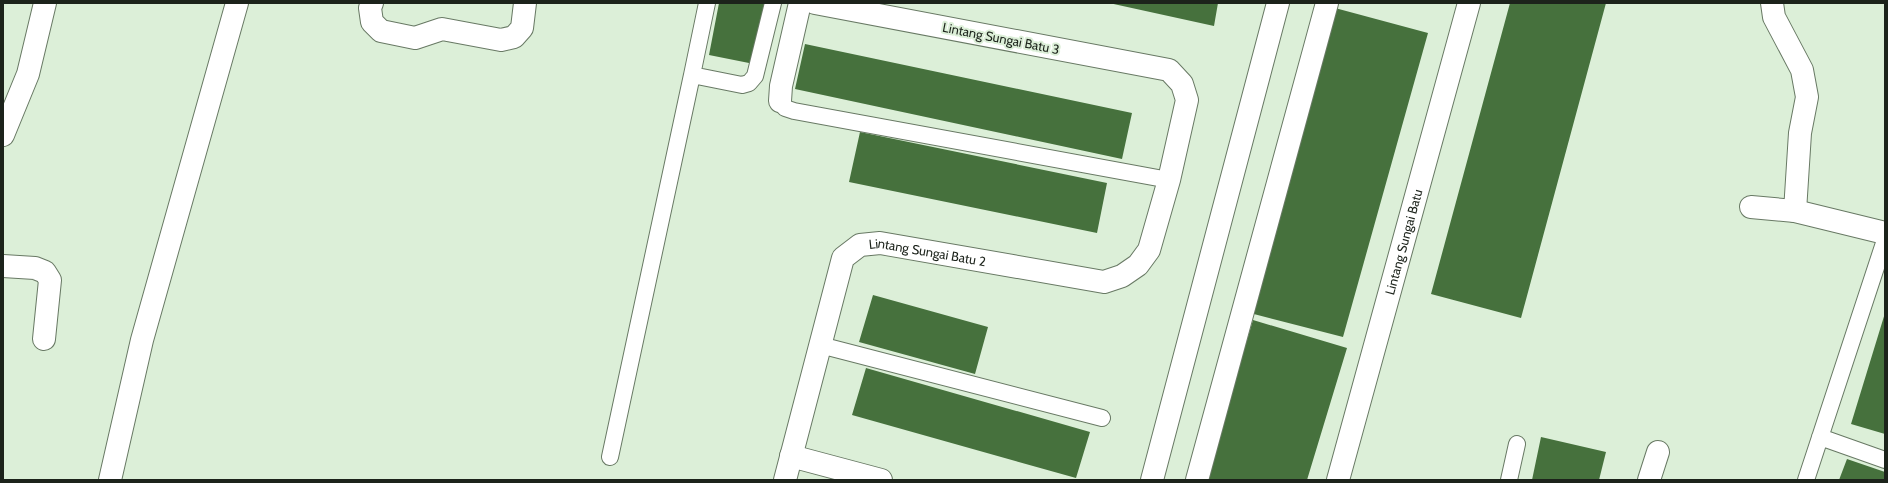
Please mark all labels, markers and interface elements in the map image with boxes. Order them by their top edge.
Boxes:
street label: Lintang Sungai Batu 3 [941,19,1061,57]
street label: Lintang Sungai Batu [1381,187,1426,296]
street label: Lintang Sungai Batu 2 [868,235,987,269]

